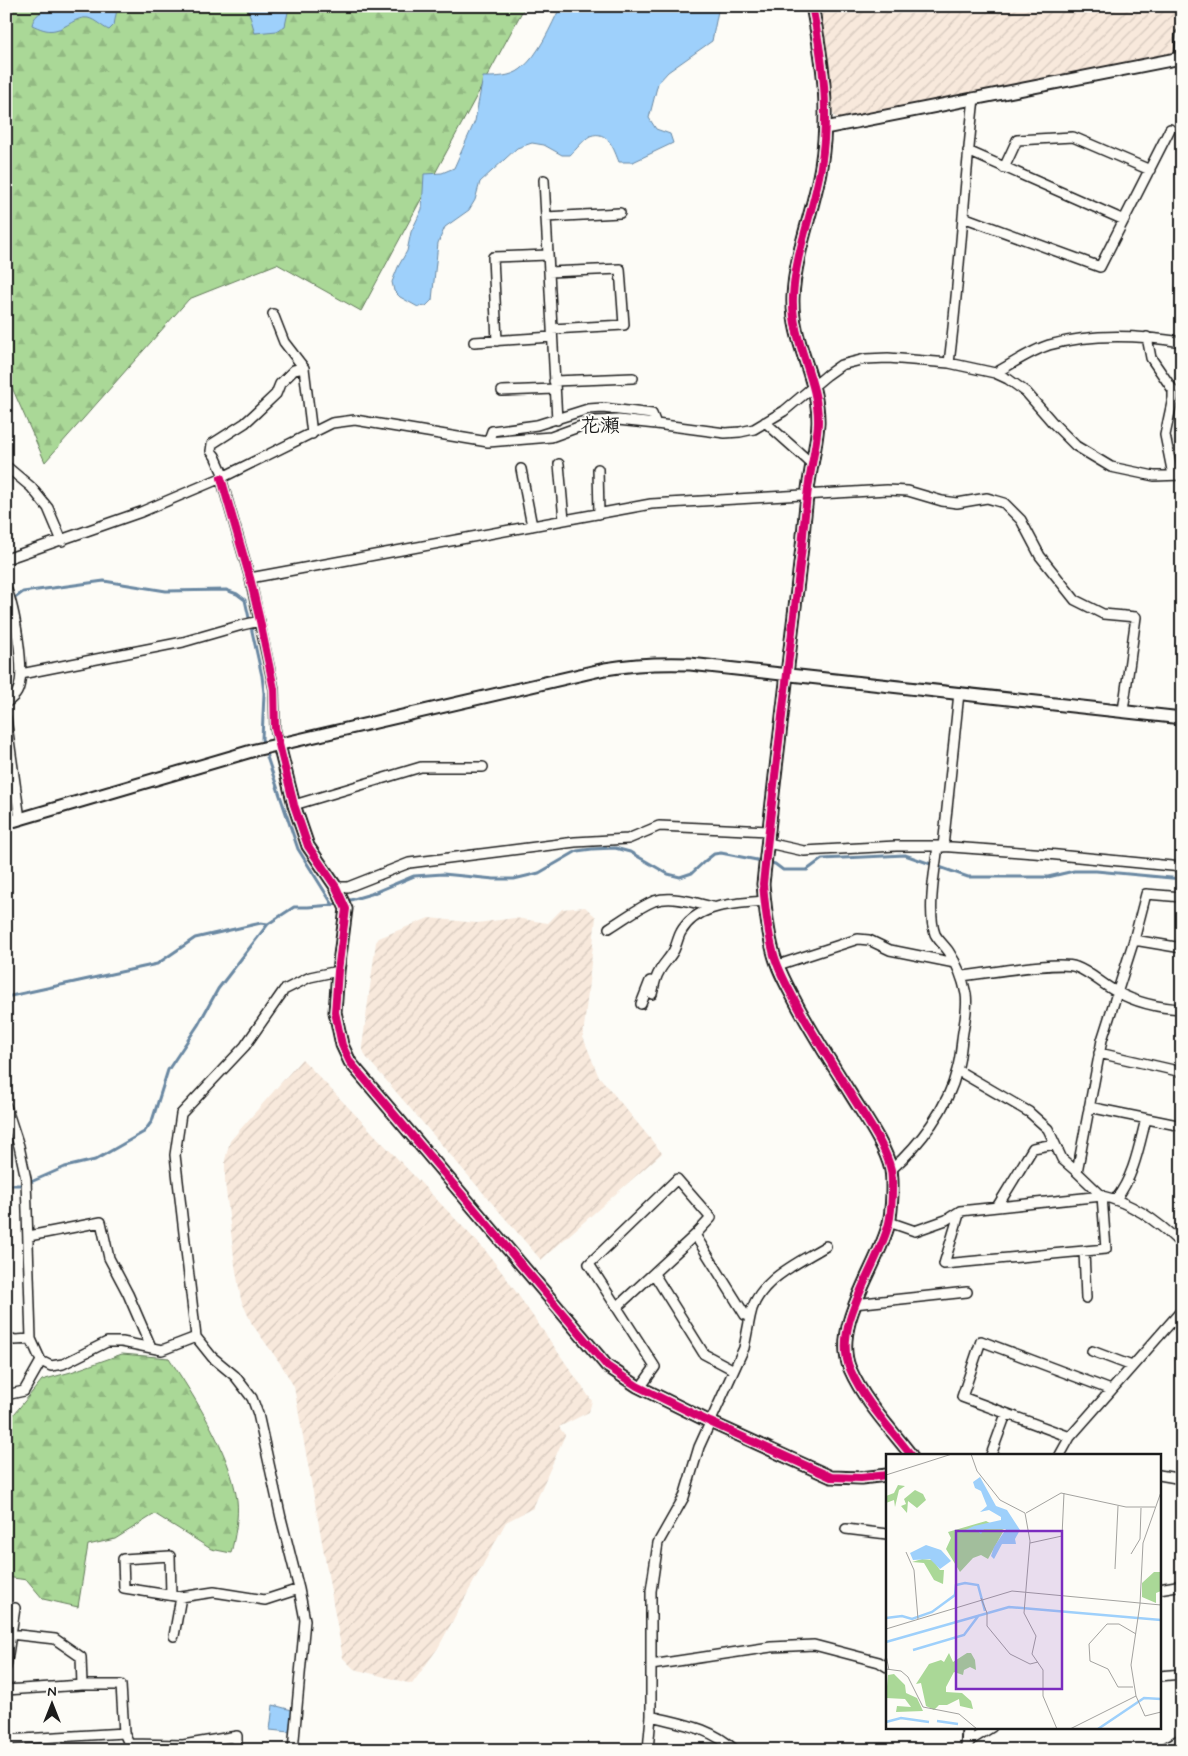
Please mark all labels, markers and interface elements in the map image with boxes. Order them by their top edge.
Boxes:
district label: 花瀬 [580,413,620,440]
inset map [886,1454,1160,1728]
north arrow [28,1678,78,1728]
text: N [47,1683,57,1701]

